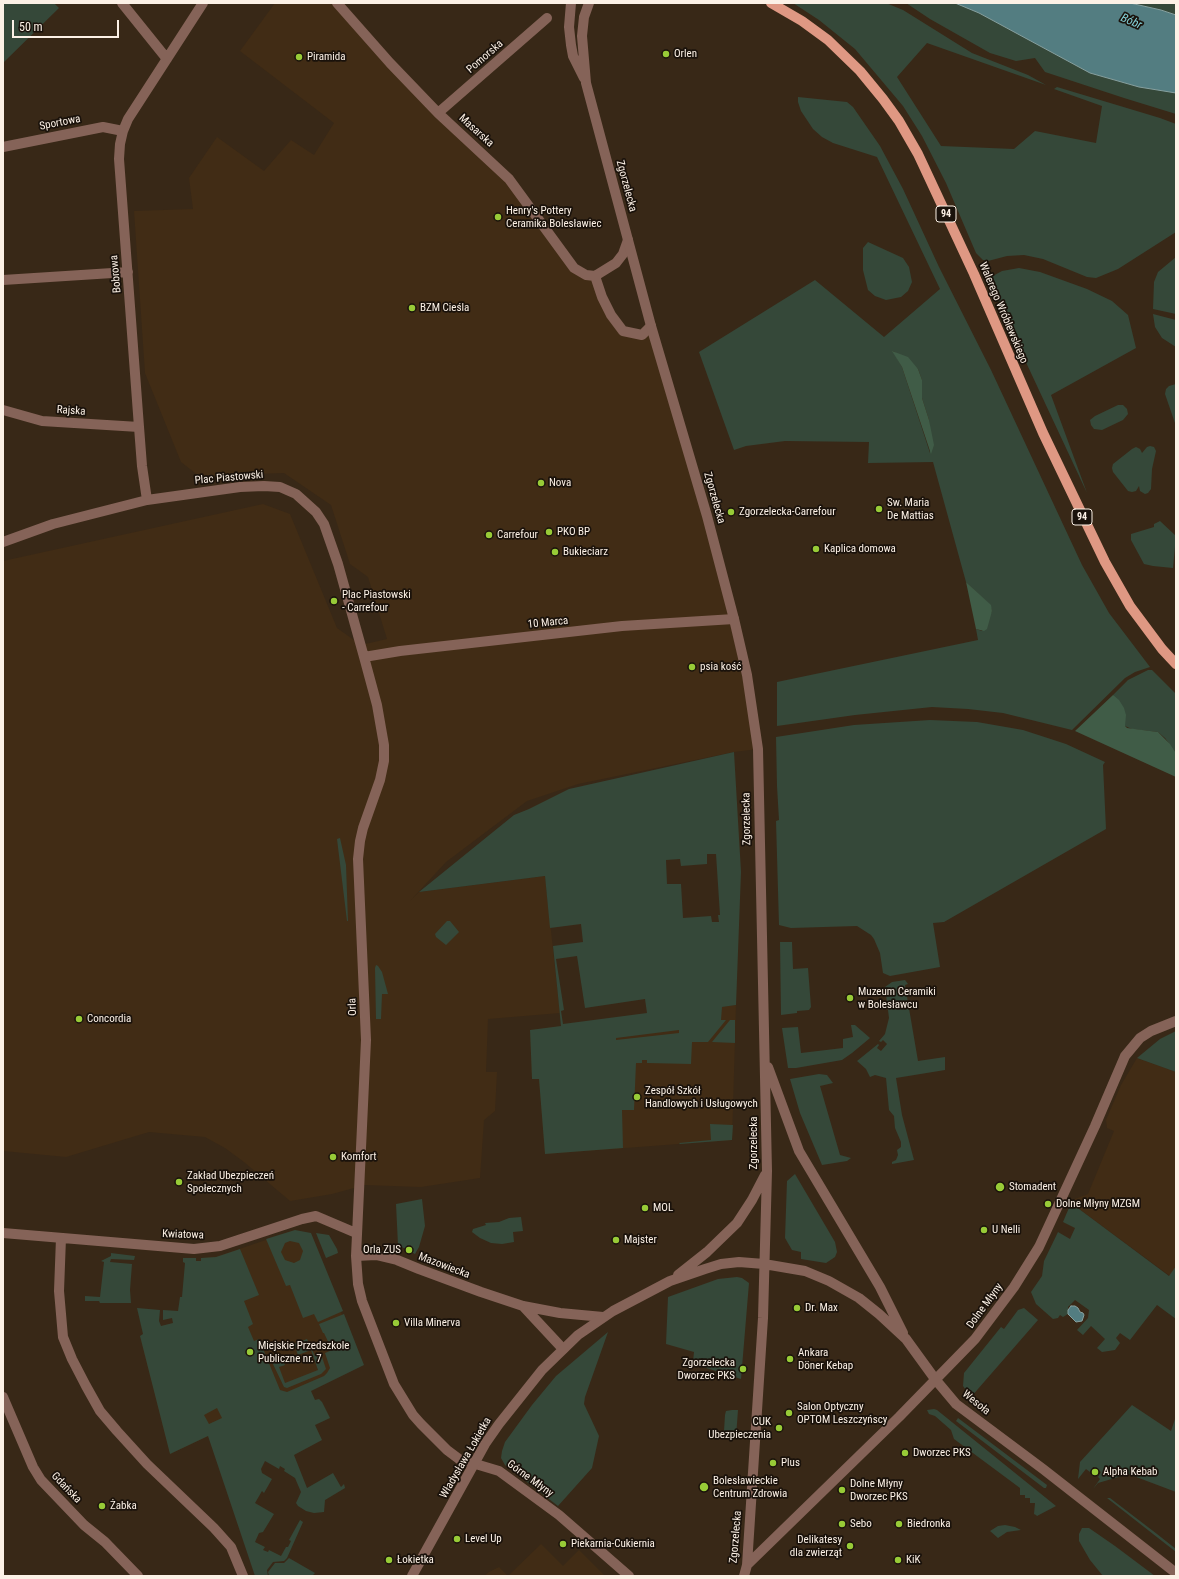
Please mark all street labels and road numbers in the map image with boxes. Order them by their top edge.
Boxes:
street label: Pomorska [464,38,506,76]
street label: Masarska [456,112,496,150]
street label: Sportowa [38,113,82,133]
street label: Zgorzelecka [613,159,639,213]
road number: 94 [936,206,956,222]
street label: Bobrowa [108,254,124,294]
street label: Walerego Wróblewskiego [976,260,1030,366]
street label: Rajska [56,403,86,419]
street label: Plac Piastowski [194,468,264,488]
street label: Zgorzelecka [700,471,728,525]
road number: 94 [1072,509,1092,525]
street label: 10 Marca [527,614,569,632]
street label: Zgorzelecka [740,792,754,846]
street label: Orla [346,998,360,1016]
street label: Zgorzelecka [747,1117,761,1169]
street label: Kwiatowa [162,1228,204,1242]
street label: Mazowiecka [416,1250,472,1282]
street label: Dolne Młyny [964,1281,1006,1331]
street label: Wesoła [959,1388,993,1418]
street label: Władysława Łokietka [437,1415,495,1501]
street label: Górne Młyny [504,1458,556,1500]
street label: Gdańska [48,1470,84,1506]
street label: Zgorzelecka [727,1510,745,1564]

